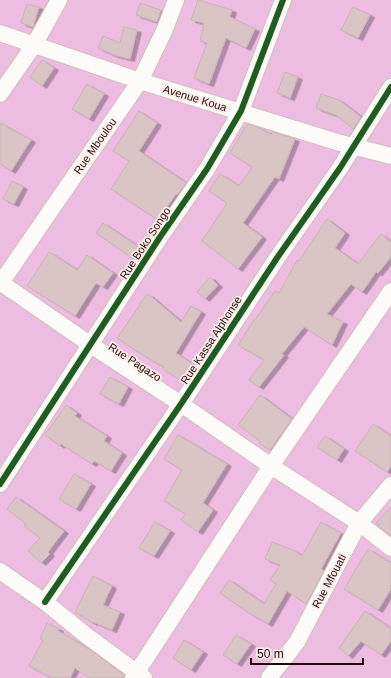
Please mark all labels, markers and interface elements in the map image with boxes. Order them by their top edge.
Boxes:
street label: Avenue Koua [162,83,229,114]
street label: Rue Mboulou [71,116,119,176]
street label: Rue Boko Songo [117,205,173,281]
street label: Rue Kassa Alphonse [178,294,244,386]
street label: Rue Pagazo [106,340,164,384]
street label: Rue Mfouati [310,552,348,610]
scale bar [251,640,363,666]
text: 50 m [257,647,284,661]

